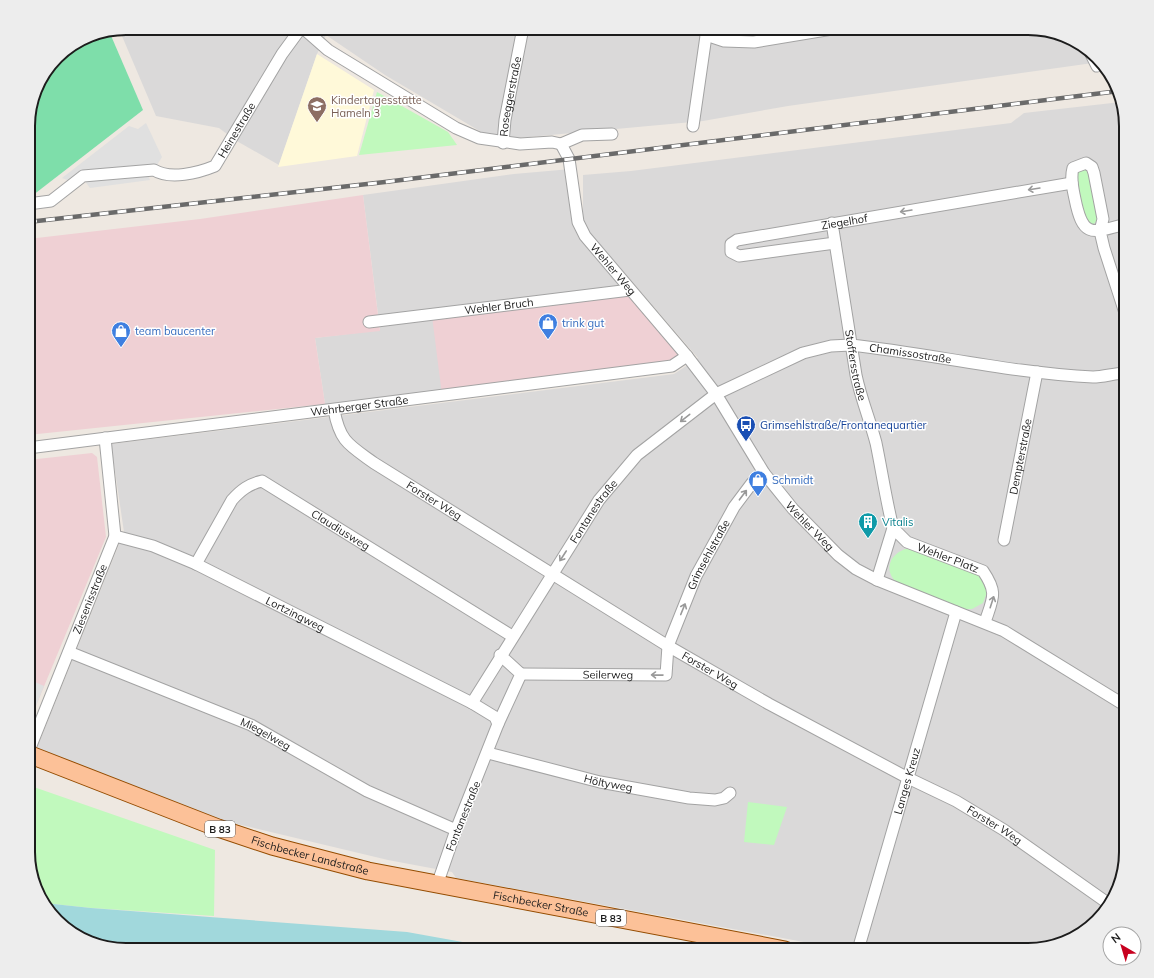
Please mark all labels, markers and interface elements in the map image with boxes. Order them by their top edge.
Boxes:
street label: Roseggerstraße [497,55,524,137]
place label: Kindertagesstätte Hameln 3 [331,93,422,120]
school or university icon: Kindertagesstätte Hameln 3 [306,95,328,123]
street label: Heinestraße [215,100,259,160]
one-way arrow [1028,186,1041,194]
one-way arrow [899,207,912,215]
street label: Ziegelhof [820,211,869,233]
street label: Wehler Weg [587,240,639,298]
street label: Wehler Bruch [464,295,534,317]
shop icon: trink gut [537,312,559,340]
place label: trink gut [562,316,604,330]
shop icon: team baucenter [110,320,132,348]
place label: team baucenter [135,324,215,338]
street label: Stoffersstraße [842,328,869,402]
street label: Chamissostraße [868,340,952,366]
street label: Wehrberger Straße [310,393,409,419]
one-way arrow [680,414,691,422]
bus stop icon: Grimsehlstraße/Frontanequartier [735,414,757,442]
street label: Dempterstraße [1006,417,1035,496]
place label: Grimsehlstraße/Frontanequartier [760,418,927,432]
shop icon: Schmidt [747,469,769,497]
place label: Schmidt [772,473,814,487]
street label: Fontanestraße [567,477,620,546]
street label: Forster Weg [404,478,464,523]
one-way arrow [739,489,747,500]
street label: Wehler Weg [782,498,837,554]
street label: Claudiusweg [309,506,372,553]
building icon: Vitalis [857,511,879,539]
place label: Vitalis [882,515,913,529]
street label: Grimsehlstraße [684,517,733,592]
street label: Wehler Platz [915,539,981,576]
one-way arrow [559,550,567,561]
street label: Ziesenisstraße [70,562,110,636]
street label: Lortzingweg [264,593,327,635]
one-way arrow [988,596,996,608]
one-way arrow [679,604,687,616]
street label: Forster Weg [679,649,741,692]
street label: Seilerweg [583,667,633,682]
one-way arrow [651,671,664,679]
street label: Miegelweg [238,714,293,753]
street label: Langes Kreuz [891,746,923,816]
street label: Höltyweg [582,771,634,795]
street label: Fontanestraße [443,779,483,853]
street label: Forster Weg [964,802,1025,848]
road number: B 83 [205,821,235,837]
street label: Fischbecker Landstraße [250,833,370,878]
street label: Fischbecker Straße [492,888,590,920]
road number: B 83 [596,910,626,926]
north arrow [1102,926,1142,966]
text: N [1108,930,1123,946]

